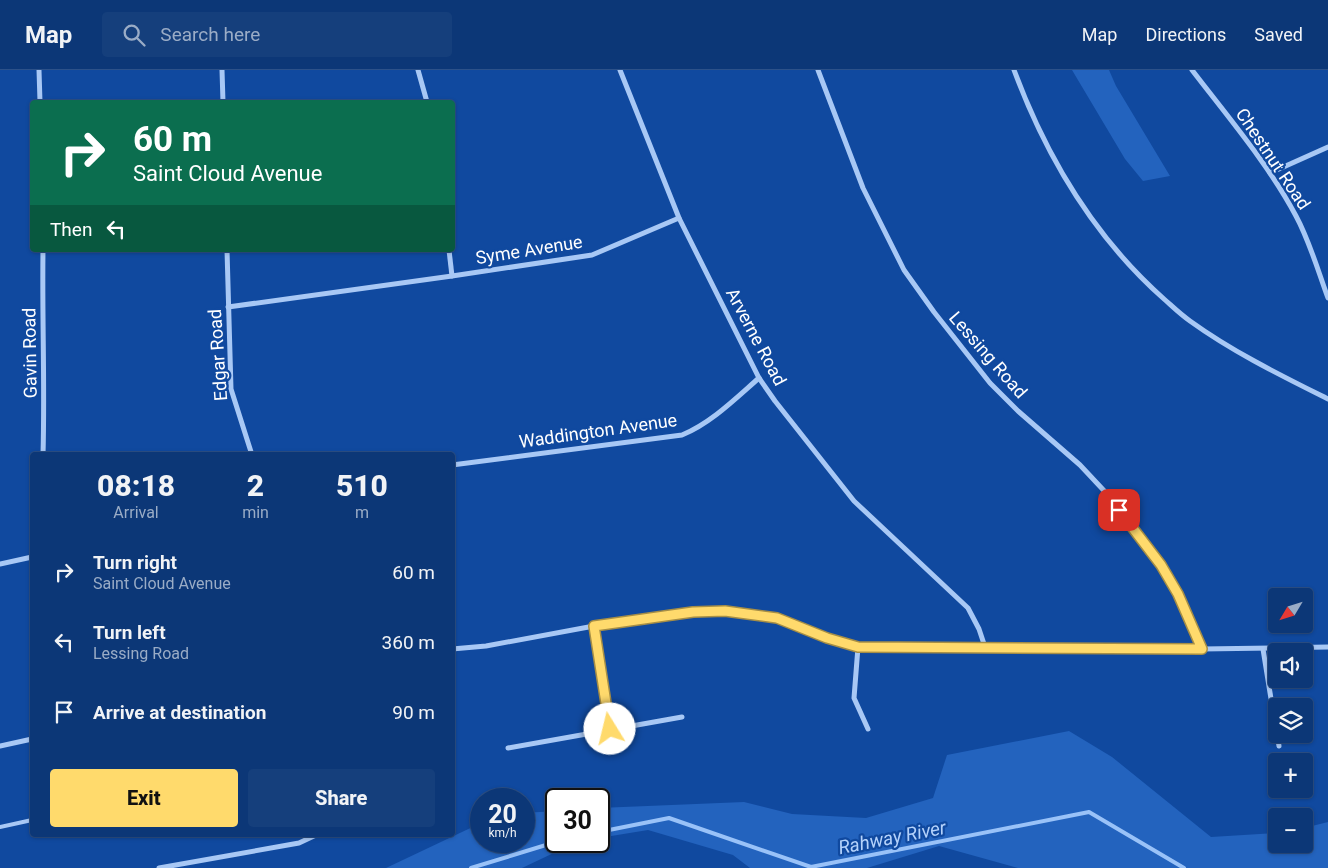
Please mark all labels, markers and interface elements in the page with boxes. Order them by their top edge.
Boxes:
search box [102,12,452,57]
text: Map [25,21,72,49]
icon: search [120,21,148,49]
text: Search here [160,23,260,46]
text: Map [1082,24,1117,45]
text: Directions [1145,24,1226,45]
text: Saved [1254,24,1303,45]
street label: Chestnut Road [1232,104,1315,213]
text: 60 m [133,119,212,160]
icon: right [50,120,115,185]
text: Saint Cloud Avenue [133,161,322,186]
icon: left [102,215,130,243]
text: Then [50,218,92,241]
street label: Syme Avenue [474,231,584,268]
street label: Arverne Road [722,284,791,389]
street label: Gavin Road [18,307,41,399]
street label: Lessing Road [945,307,1032,402]
street label: Edgar Road [204,308,231,402]
street label: Waddington Avenue [518,409,678,452]
text: 08:18 [97,468,175,503]
text: 2 [247,468,264,503]
text: 510 [336,468,388,503]
pin [1098,489,1140,531]
icon: arrive [1105,496,1133,524]
text: Arrival [113,503,159,522]
text: min [242,503,269,522]
text: m [355,503,369,522]
text: Turn right [93,551,177,574]
icon: right [50,558,78,586]
text: 60 m [392,561,435,584]
text: Saint Cloud Avenue [93,574,231,593]
north arrow [1268,588,1312,632]
map controls [1268,588,1313,853]
text: Turn left [93,621,166,644]
icon: left [50,628,78,656]
text: 360 m [382,631,435,654]
button: sound [1268,643,1313,688]
text: Lessing Road [93,644,189,663]
icon: arrive [50,698,78,726]
button: layers [1268,698,1313,743]
text: Arrive at destination [93,701,266,724]
text: 90 m [392,701,435,724]
position arrow [583,702,635,754]
button: + [1268,753,1313,798]
button: Exit [50,769,238,827]
button: Share [248,769,435,827]
speed limit sign: 30 [545,788,610,853]
text: 20 [488,800,517,829]
button: − [1268,808,1313,853]
water label: Rahway River [836,816,949,859]
text: km/h [488,826,517,840]

